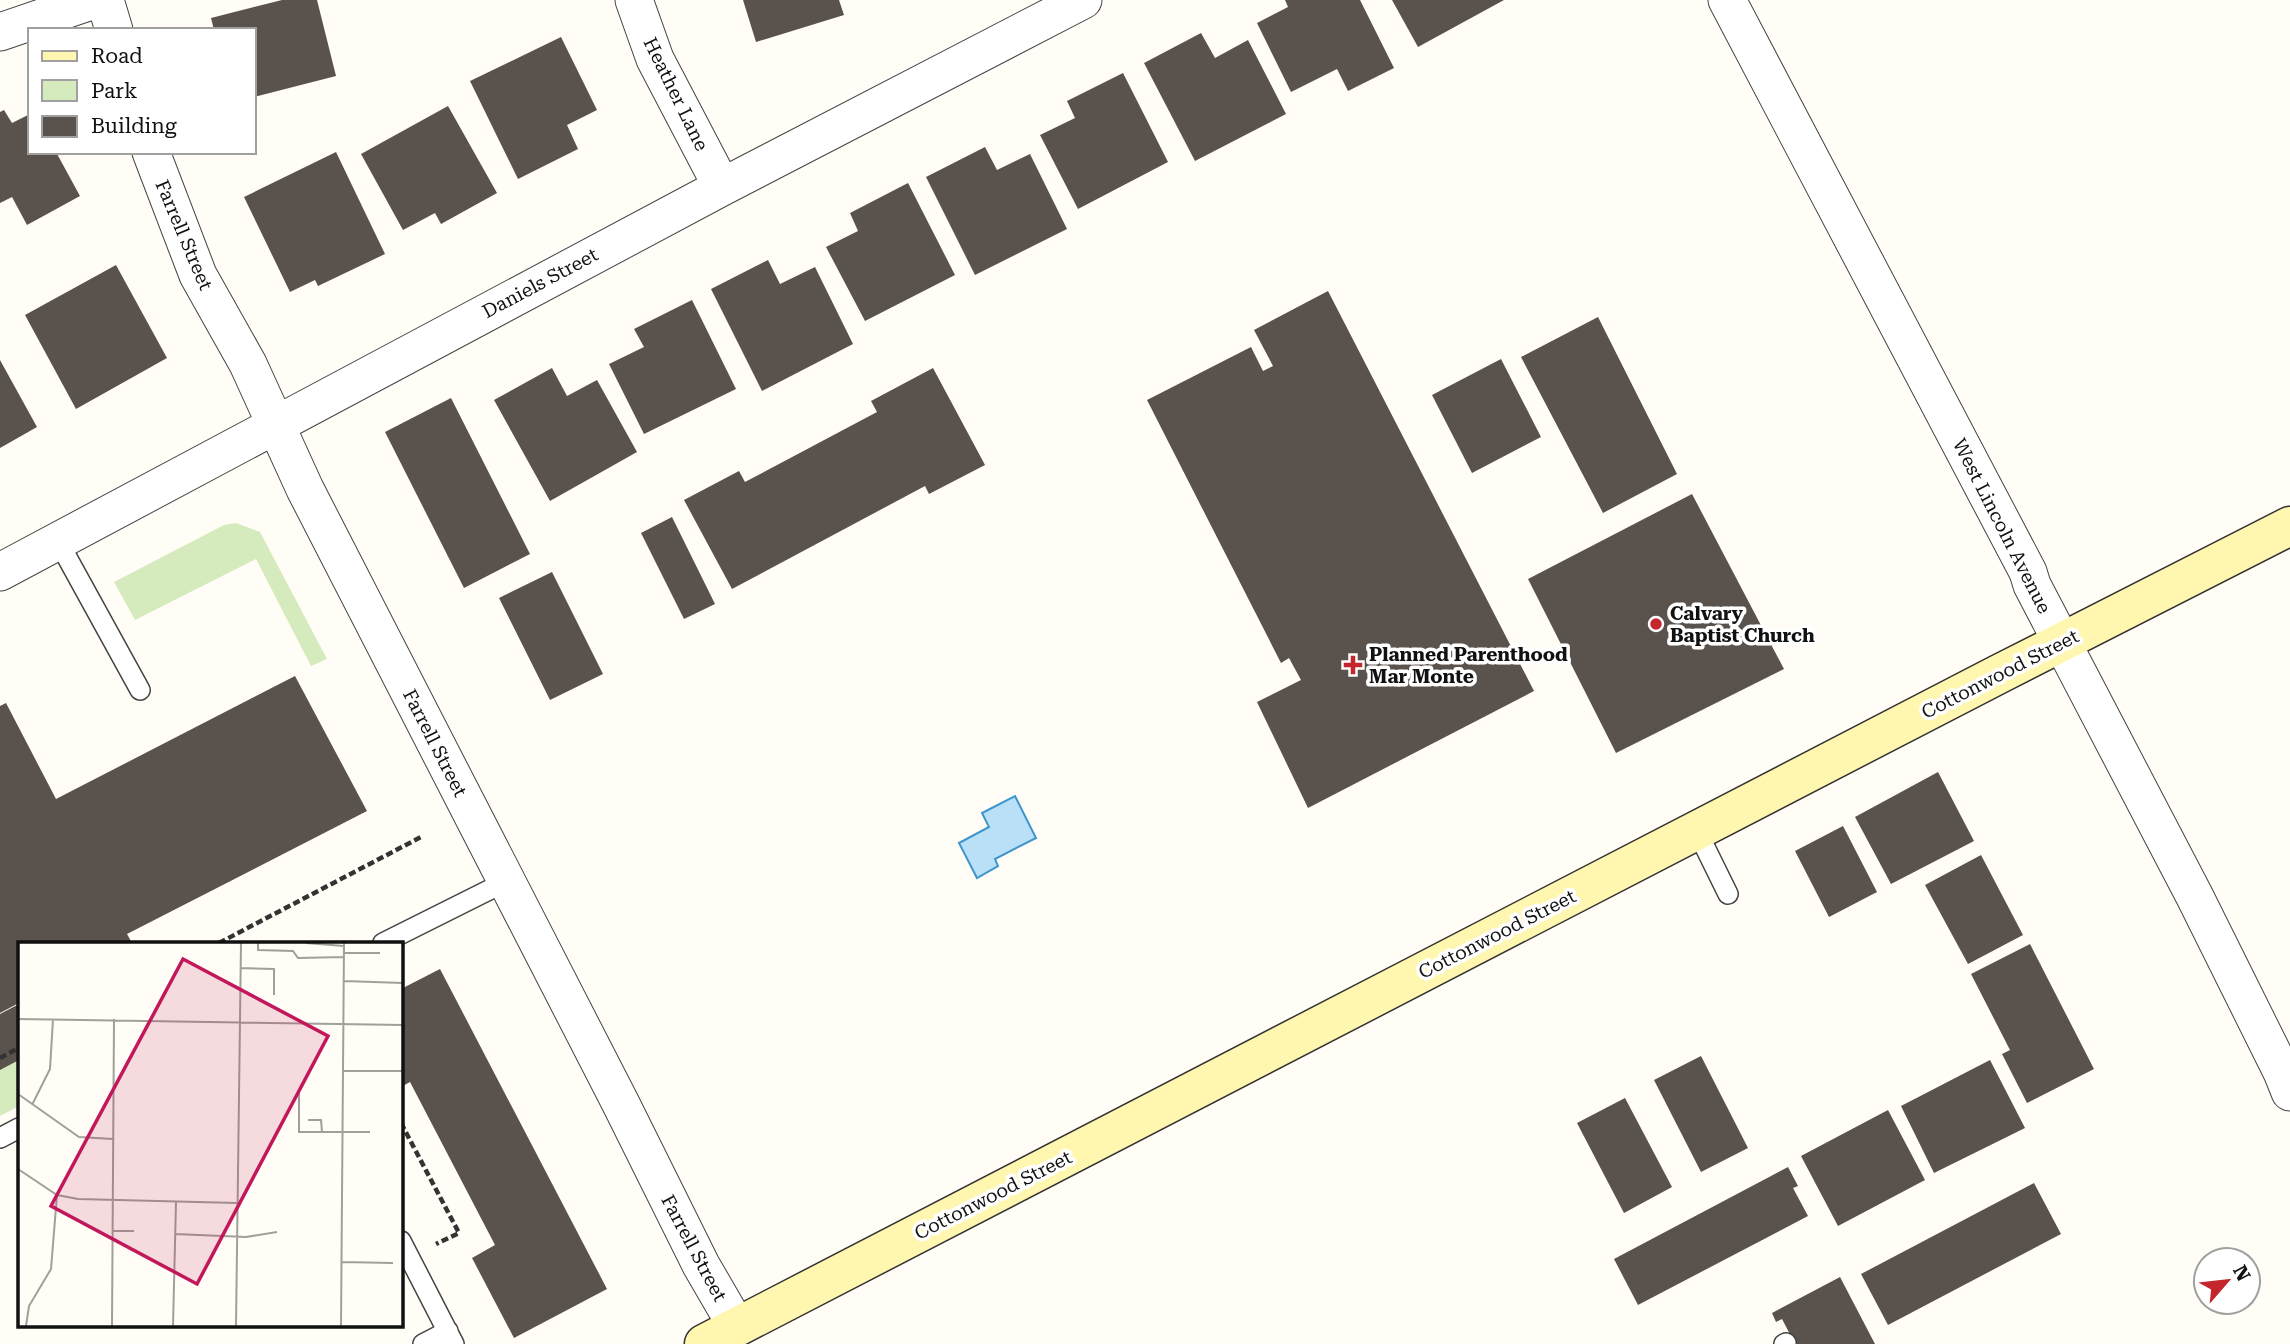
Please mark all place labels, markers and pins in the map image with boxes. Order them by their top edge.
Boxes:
place label: Calvary Baptist Church [1670,602,1815,647]
marker: Calvary Baptist Church [1648,616,1664,632]
place label: Planned Parenthood Mar Monte [1369,643,1568,688]
marker: Planned Parenthood Mar Monte [1343,655,1363,675]

